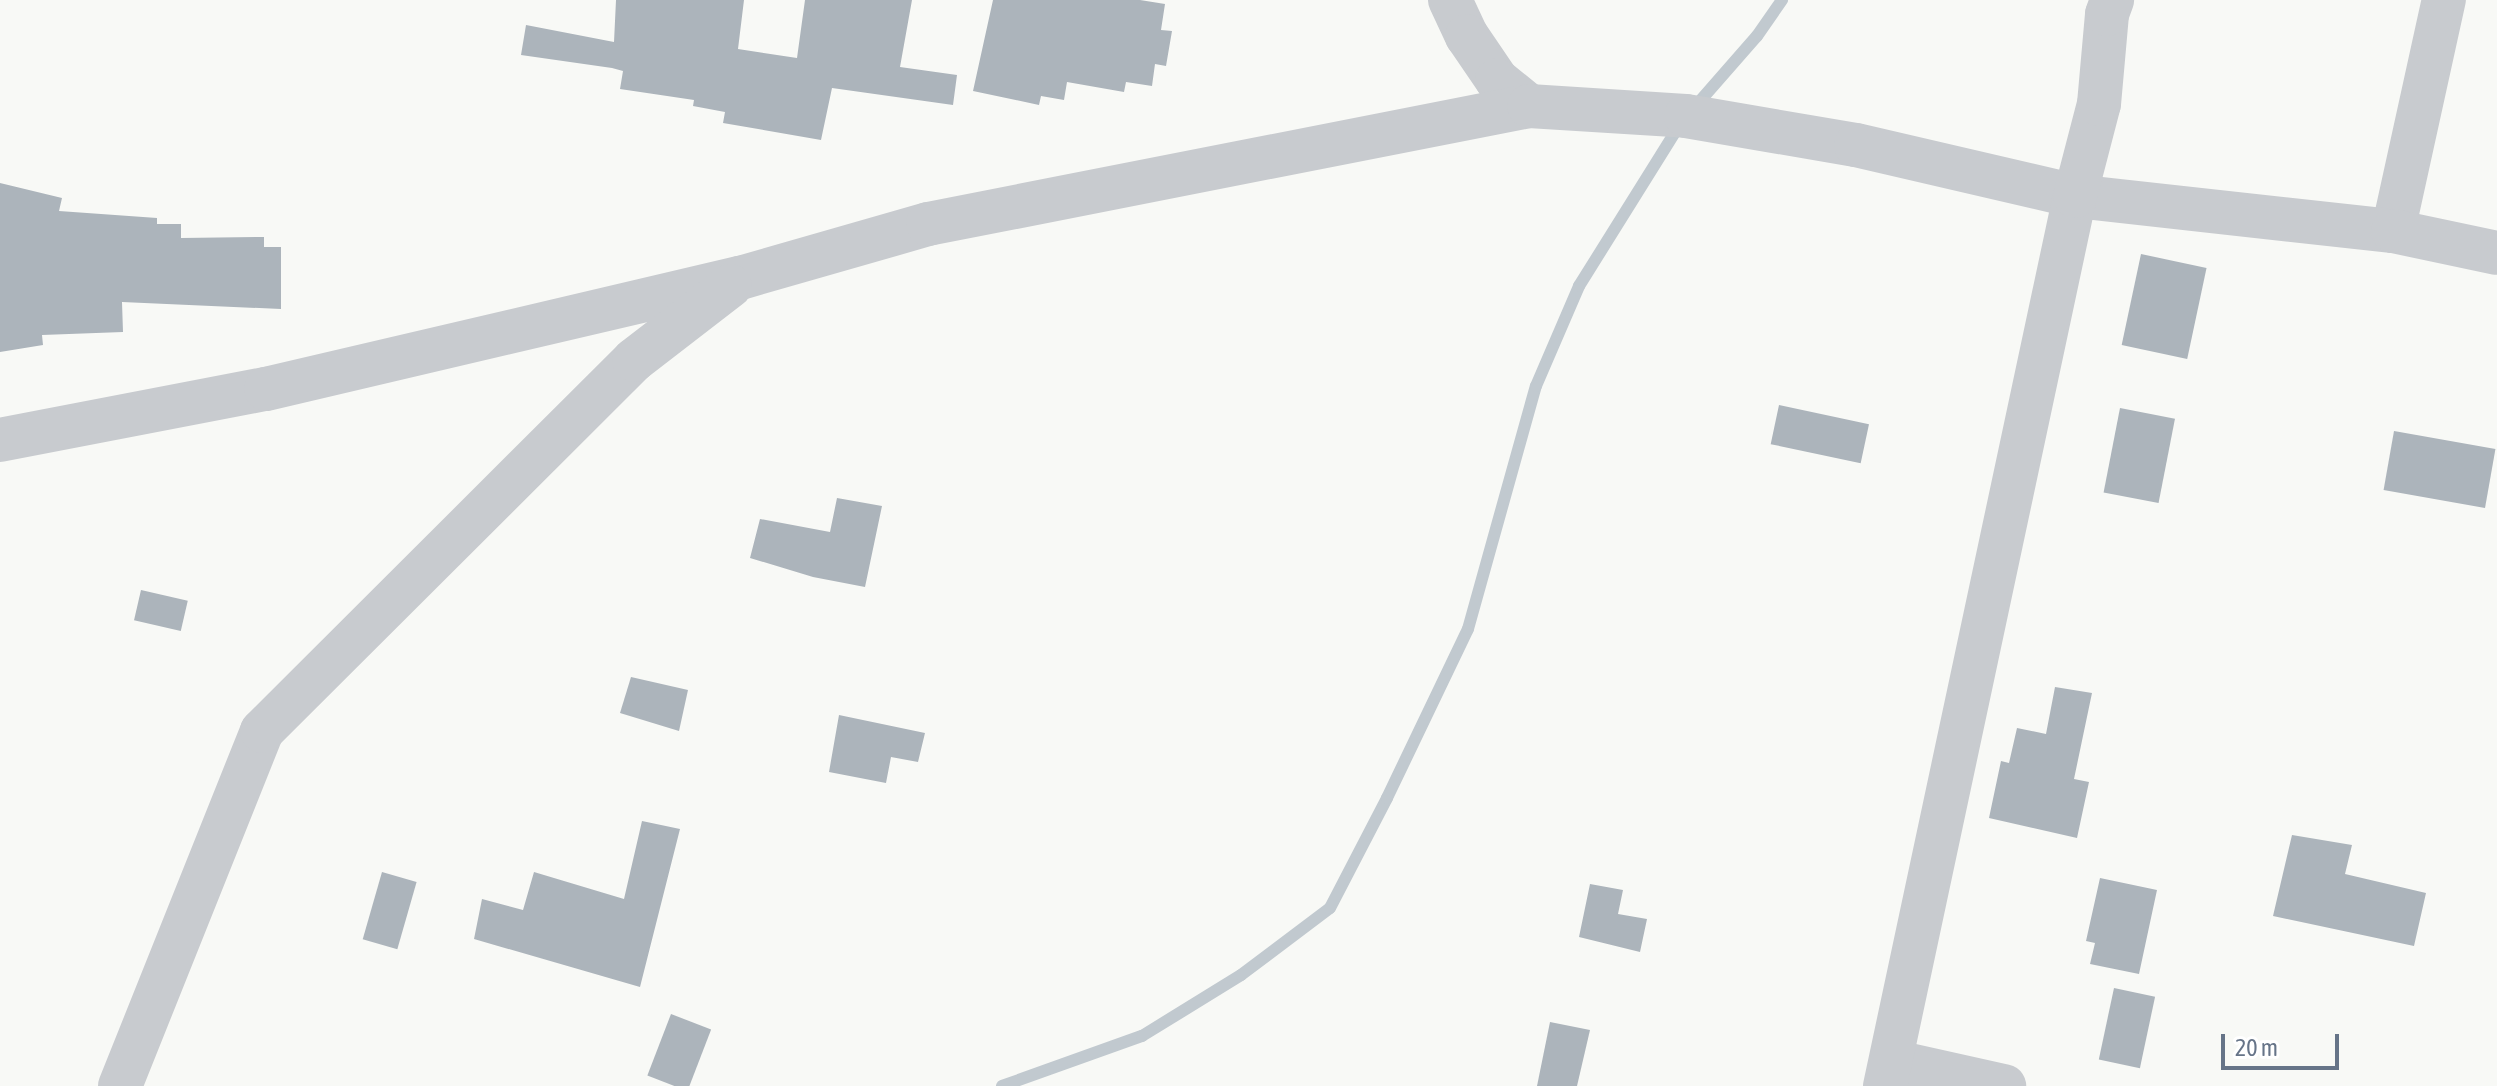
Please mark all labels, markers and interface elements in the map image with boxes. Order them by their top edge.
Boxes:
scale bar [2225,1018,2343,1068]
text: 20 m [2235,1034,2278,1061]

